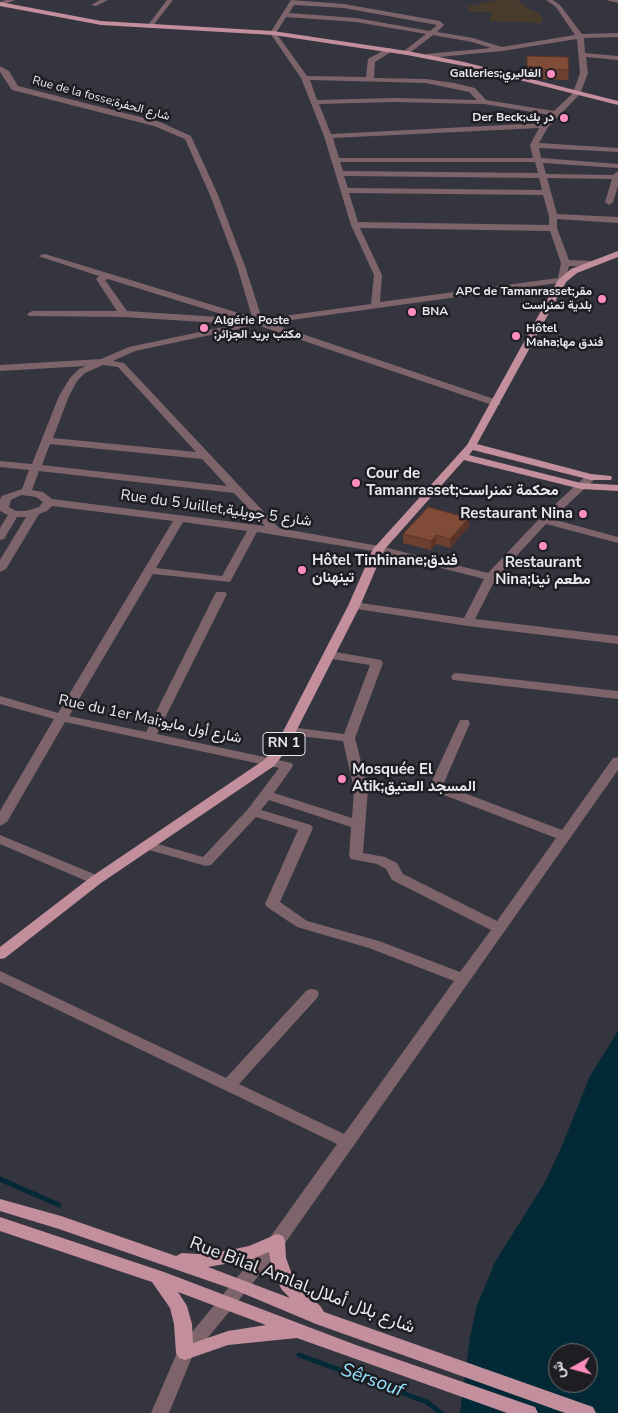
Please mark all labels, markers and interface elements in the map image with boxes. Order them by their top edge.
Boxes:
place label: Galleries;الغاليري [450,67,541,81]
marker: Galleries;الغاليري [545,68,557,80]
street label: Rue de la fosse;شارع الحفرة [31,74,171,124]
place label: Der Beck;در بك [472,111,554,125]
marker: Der Beck;در بك [558,112,570,124]
place label: APC de Tamanrasset;مقر بلدية تمنراست [456,285,592,313]
marker: APC de Tamanrasset;مقر بلدية تمنراست [596,293,608,305]
place label: BNA [422,305,448,319]
marker: BNA [406,306,418,318]
place label: Algérie Poste ;مكتب بريد الجزائر [214,314,301,342]
marker: Algérie Poste ;مكتب بريد الجزائر [198,322,210,334]
place label: Hôtel Maha;فندق مها [526,322,603,350]
marker: Hôtel Maha;فندق مها [510,330,522,342]
place label: Cour de Tamanrasset;محكمة تمنراست [366,465,559,500]
marker: Cour de Tamanrasset;محكمة تمنراست [350,477,362,489]
street label: Rue du 5 Juillet,شارع 5 جويلية [119,487,313,531]
place label: Restaurant Nina [460,505,573,523]
marker: Restaurant Nina [577,508,589,520]
marker: Restaurant Nina;مطعم نينا [537,540,549,552]
place label: Hôtel Tinhinane;فندق تينهنان [312,552,458,587]
place label: Restaurant Nina;مطعم نينا [495,554,591,589]
marker: Hôtel Tinhinane;فندق تينهنان [296,564,308,576]
street label: Rue du 1er Mai;شارع أول مايو [57,692,243,748]
road number: RN 1 [263,732,305,756]
place label: Mosquée El Atik;المسجد العتيق [352,761,476,796]
marker: Mosquée El Atik;المسجد العتيق [336,773,348,785]
street label: Rue Bilal Amlal,شارع بلال أملال [186,1233,418,1339]
north arrow [548,1343,598,1393]
water label: Sêrsouf [337,1359,407,1403]
text: ش [548,1360,569,1379]

